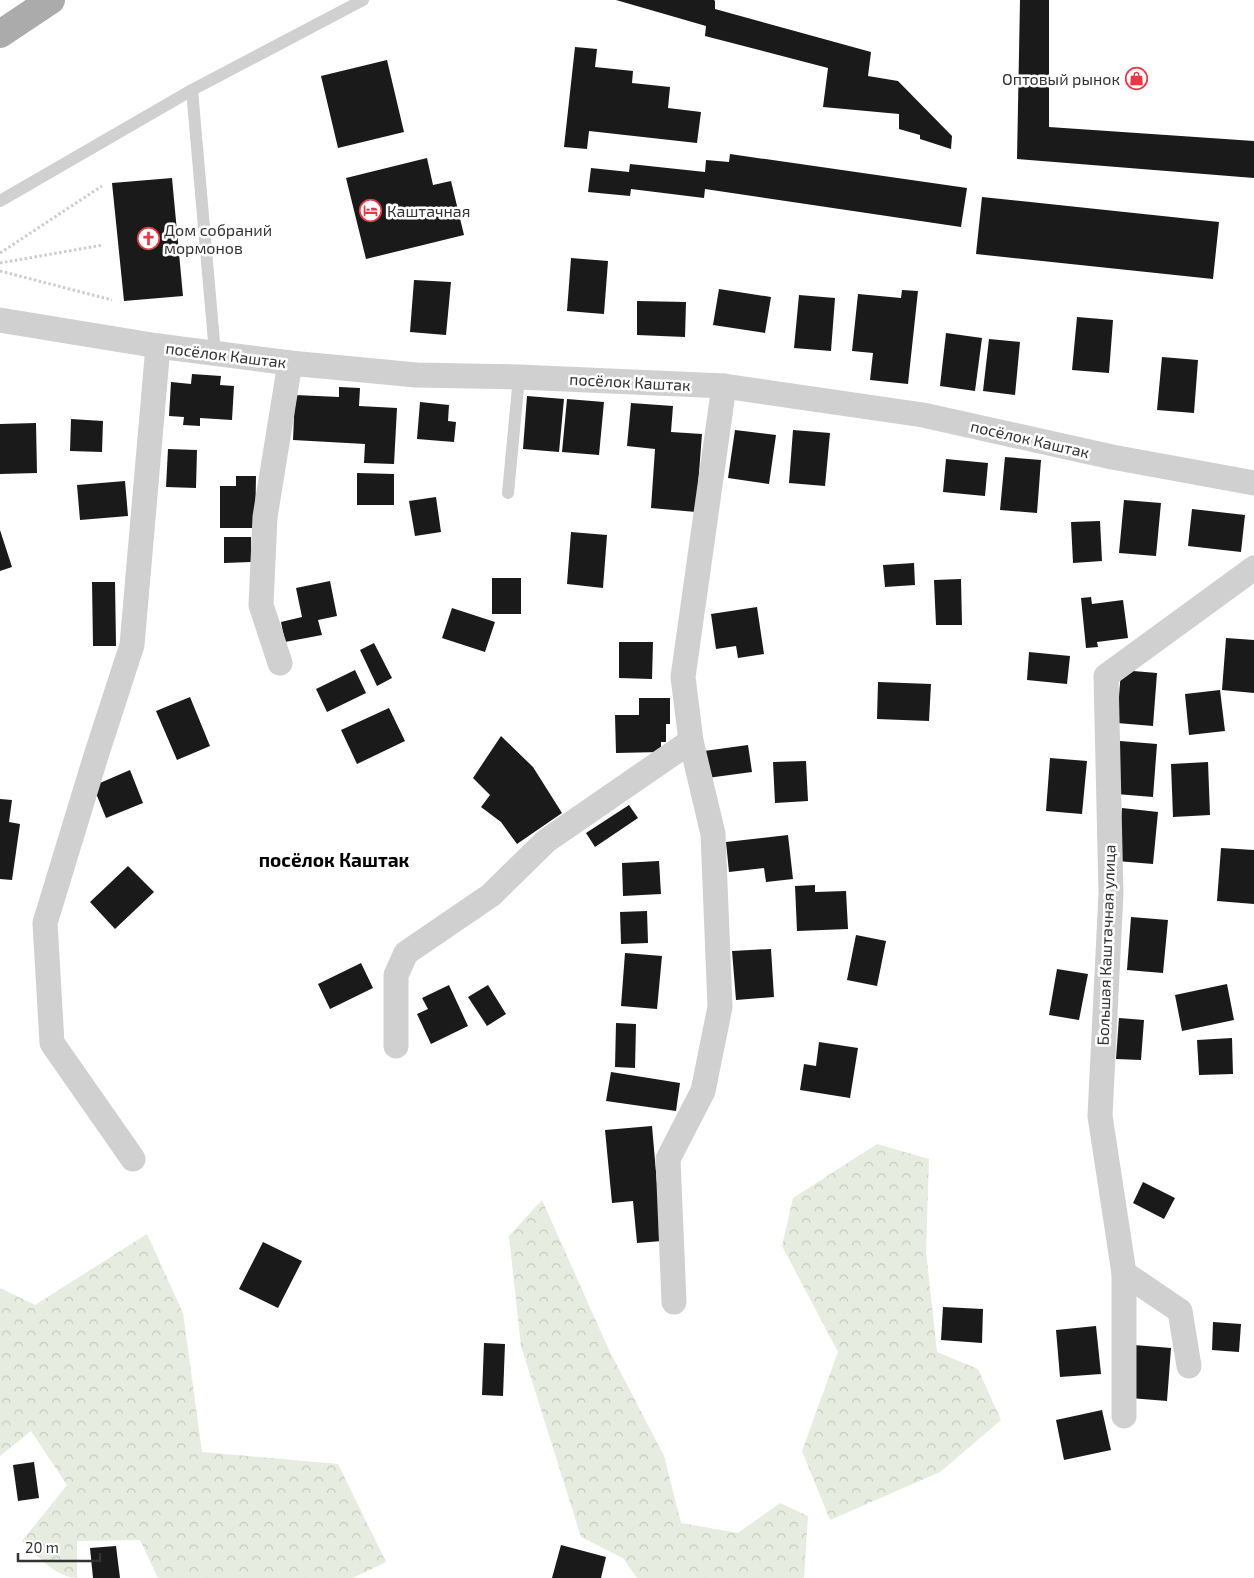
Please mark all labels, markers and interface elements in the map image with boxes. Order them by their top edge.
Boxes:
shop icon: Оптовый рынок [1124,67,1148,91]
place label: Оптовый рынок [1002,69,1120,88]
hotel icon: Каштачная [359,199,383,223]
place label: Каштачная [387,201,470,220]
place label: Дом собраний мормонов [164,220,272,257]
church icon: Дом собраний мормонов [136,227,160,251]
street label: посёлок Каштак [165,338,288,371]
street label: посёлок Каштак [569,369,692,394]
street label: посёлок Каштак [969,416,1092,462]
street label: Большая Каштачная улица [1092,844,1120,1046]
district label: посёлок Каштак [259,848,410,871]
scale bar [18,1530,100,1562]
text: 20 m [25,1538,59,1556]

